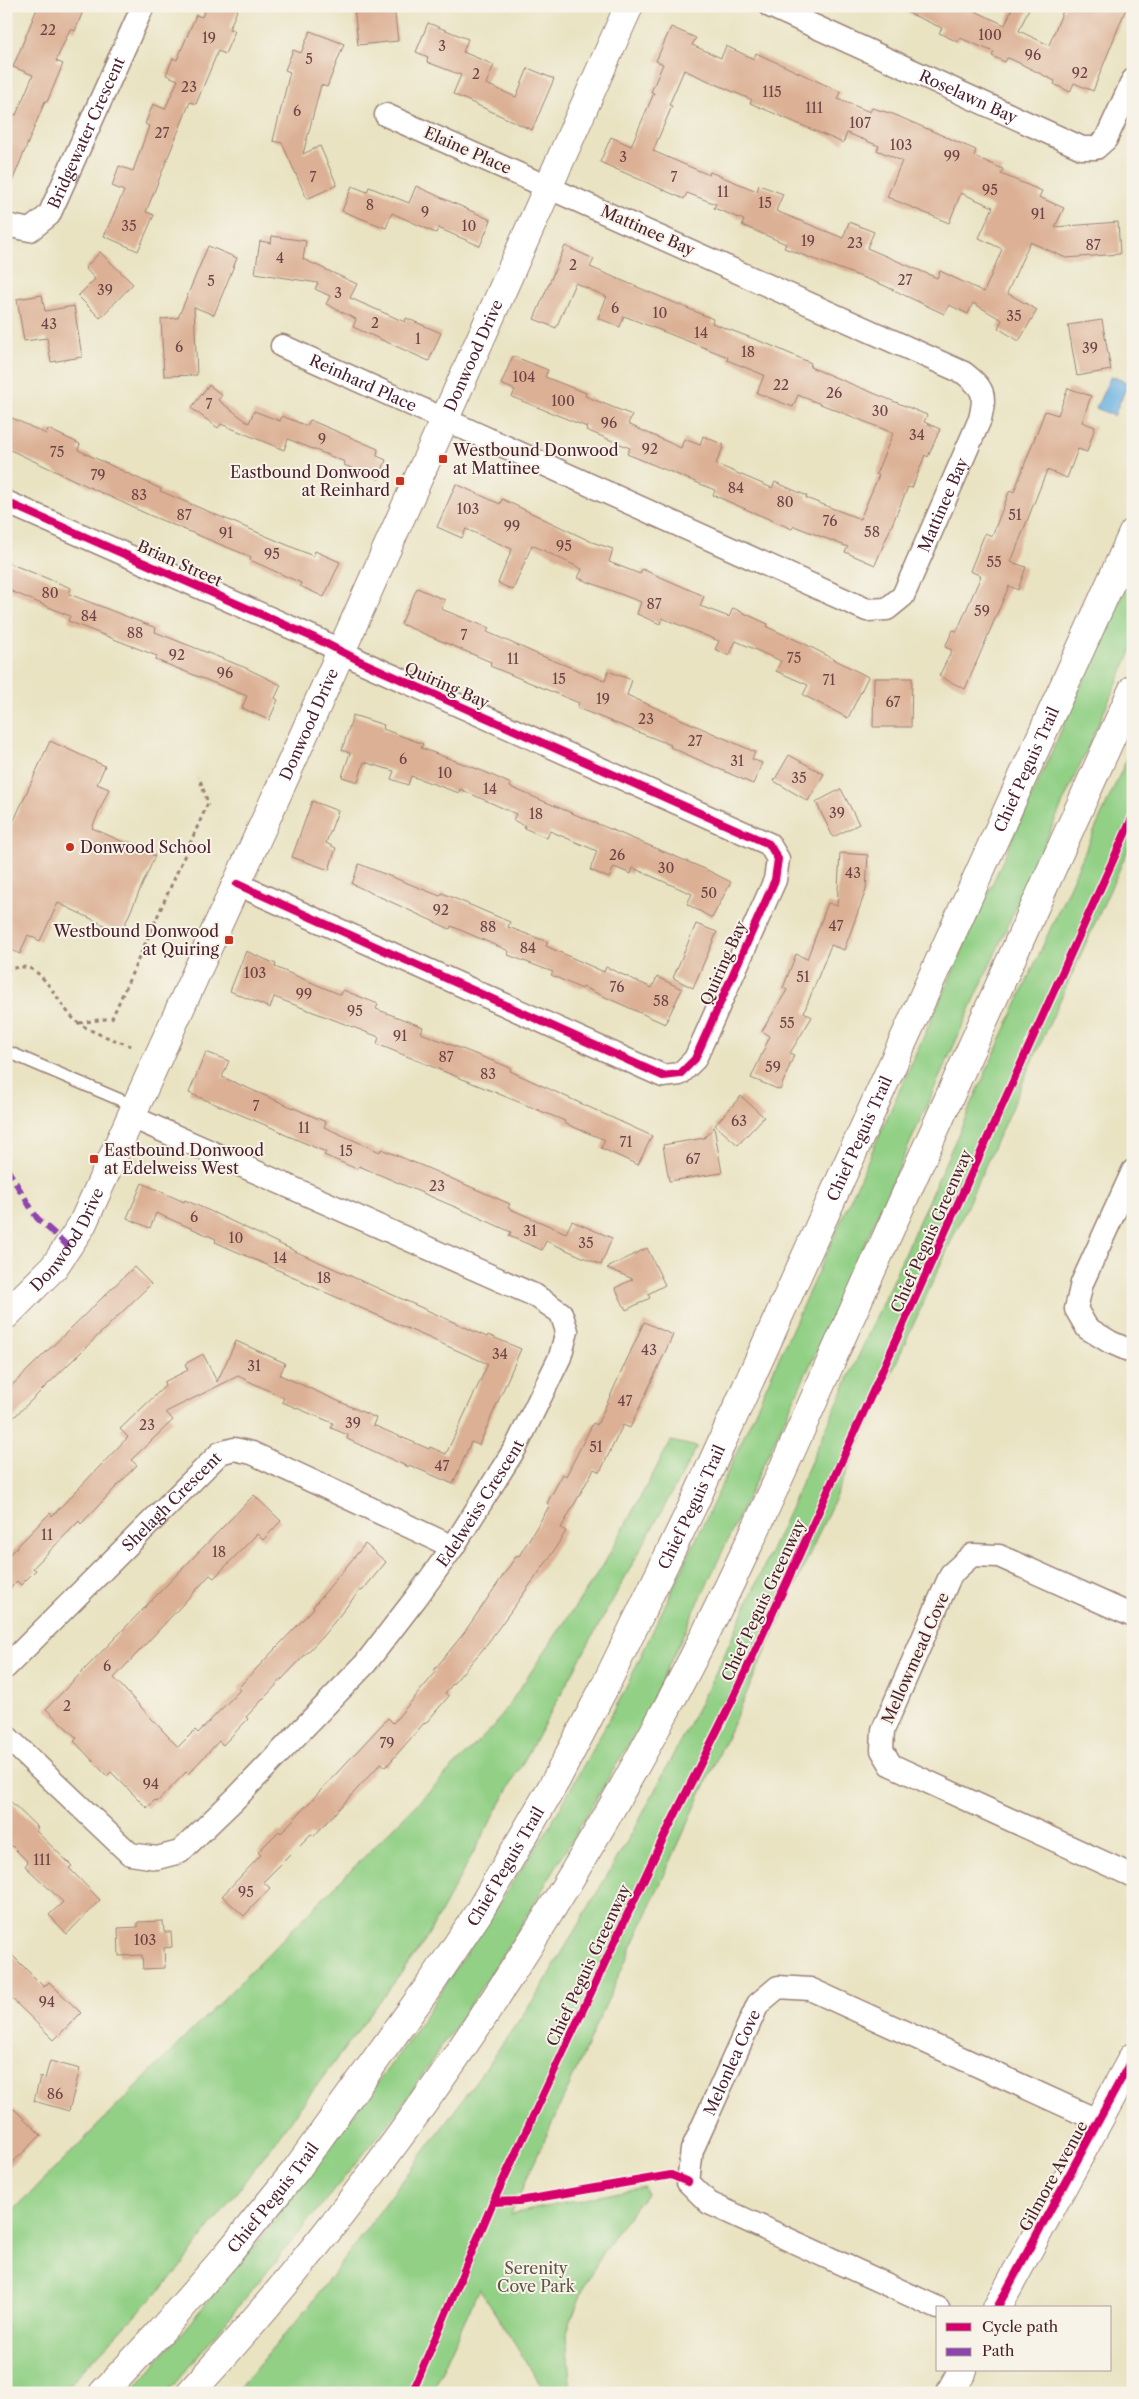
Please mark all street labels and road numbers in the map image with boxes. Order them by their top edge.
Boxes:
street label: Bridgewater Crescent [43,53,129,212]
street label: Roselawn Bay [916,65,1022,128]
street label: Elaine Place [421,122,515,178]
street label: Mattinee Bay [598,200,699,260]
street label: Donwood Drive [439,296,507,414]
street label: Reinhard Place [306,350,420,416]
street label: Mattinee Bay [913,453,972,555]
street label: Brian Street [134,535,226,591]
street label: Quiring Bay [402,657,493,713]
street label: Donwood Drive [275,665,342,783]
street label: Chief Peguis Trail [989,703,1063,835]
street label: Quiring Bay [695,917,751,1008]
street label: Chief Peguis Trail [822,1072,896,1204]
street label: Chief Peguis Greenway [886,1145,976,1316]
street label: Donwood Drive [26,1185,108,1295]
street label: Edelweiss Crescent [432,1436,528,1571]
street label: Chief Peguis Trail [653,1441,729,1572]
street label: Shelagh Crescent [118,1447,226,1555]
street label: Chief Peguis Greenway [717,1515,810,1684]
street label: Mellowmead Cove [877,1589,953,1727]
street label: Chief Peguis Trail [462,1803,548,1930]
street label: Chief Peguis Greenway [542,1880,635,2049]
street label: Melonlea Cove [699,2006,764,2119]
street label: Gilmore Avenue [1014,2117,1092,2235]
street label: Chief Peguis Trail [223,2138,323,2257]

